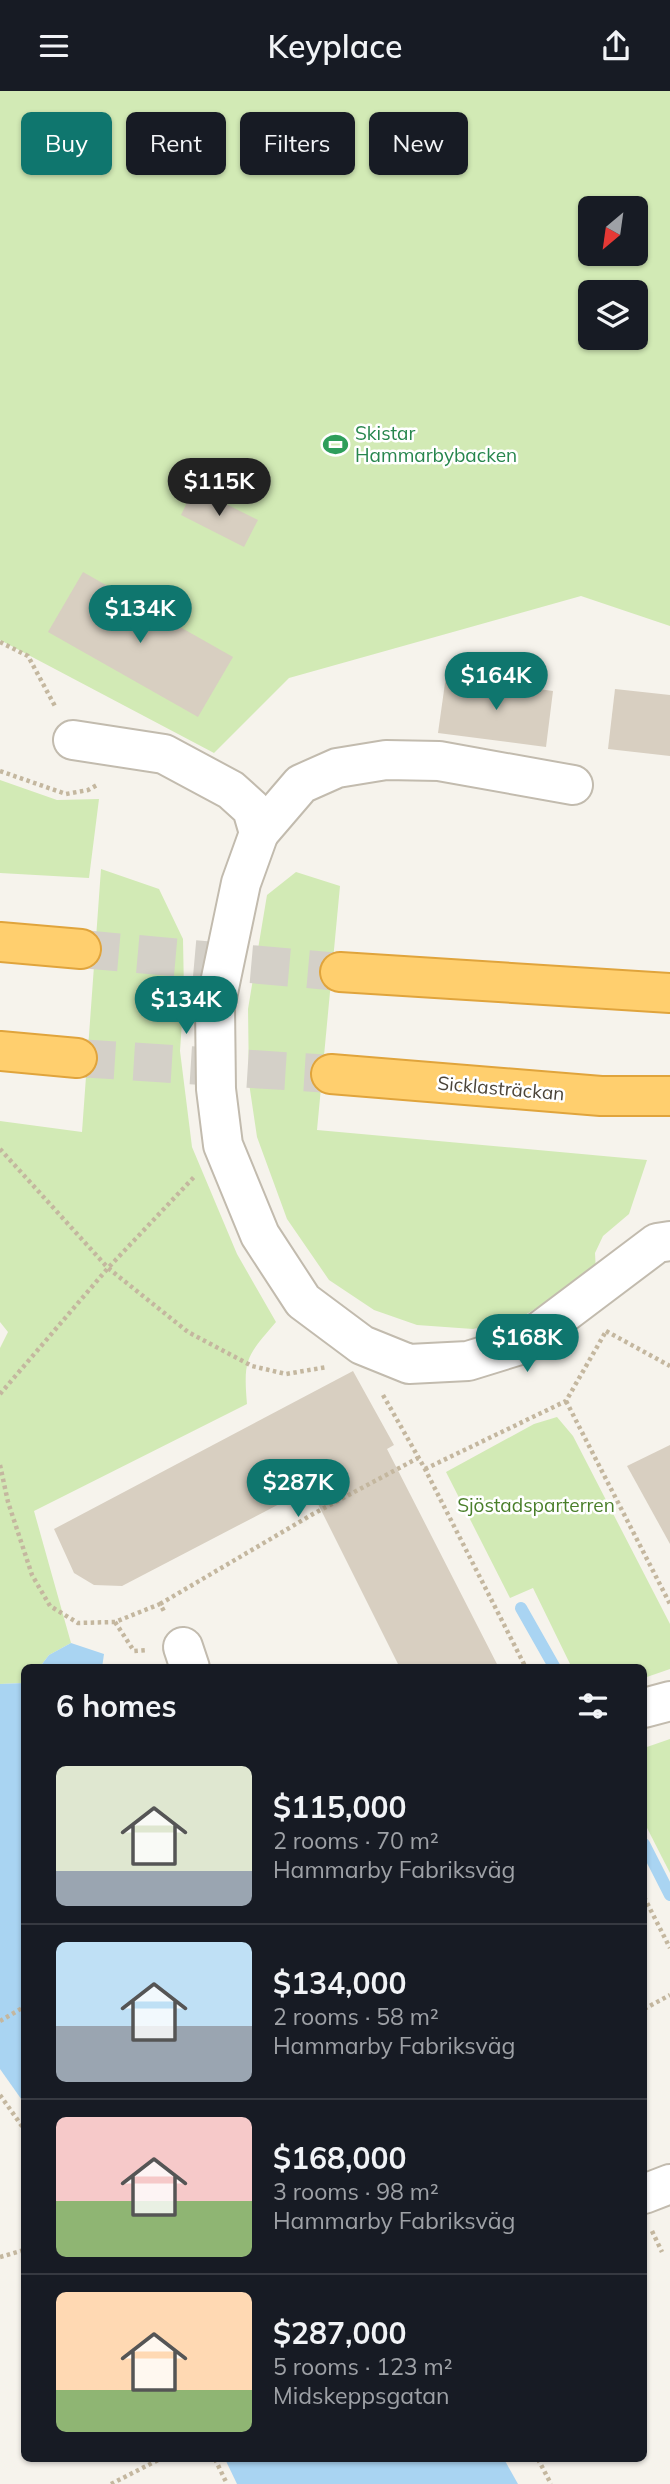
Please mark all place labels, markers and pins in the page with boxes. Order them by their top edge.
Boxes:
place label: Skistar Hammarbybacken [355,421,517,467]
sports icon: Skistar Hammarbybacken [321,430,349,458]
pin: $115K [170,459,268,518]
pin: $134K [91,585,189,645]
pin: $164K [447,653,545,712]
pin: $134K [137,977,235,1036]
pin: $168K [478,1315,576,1374]
pin: $287K [249,1459,347,1519]

